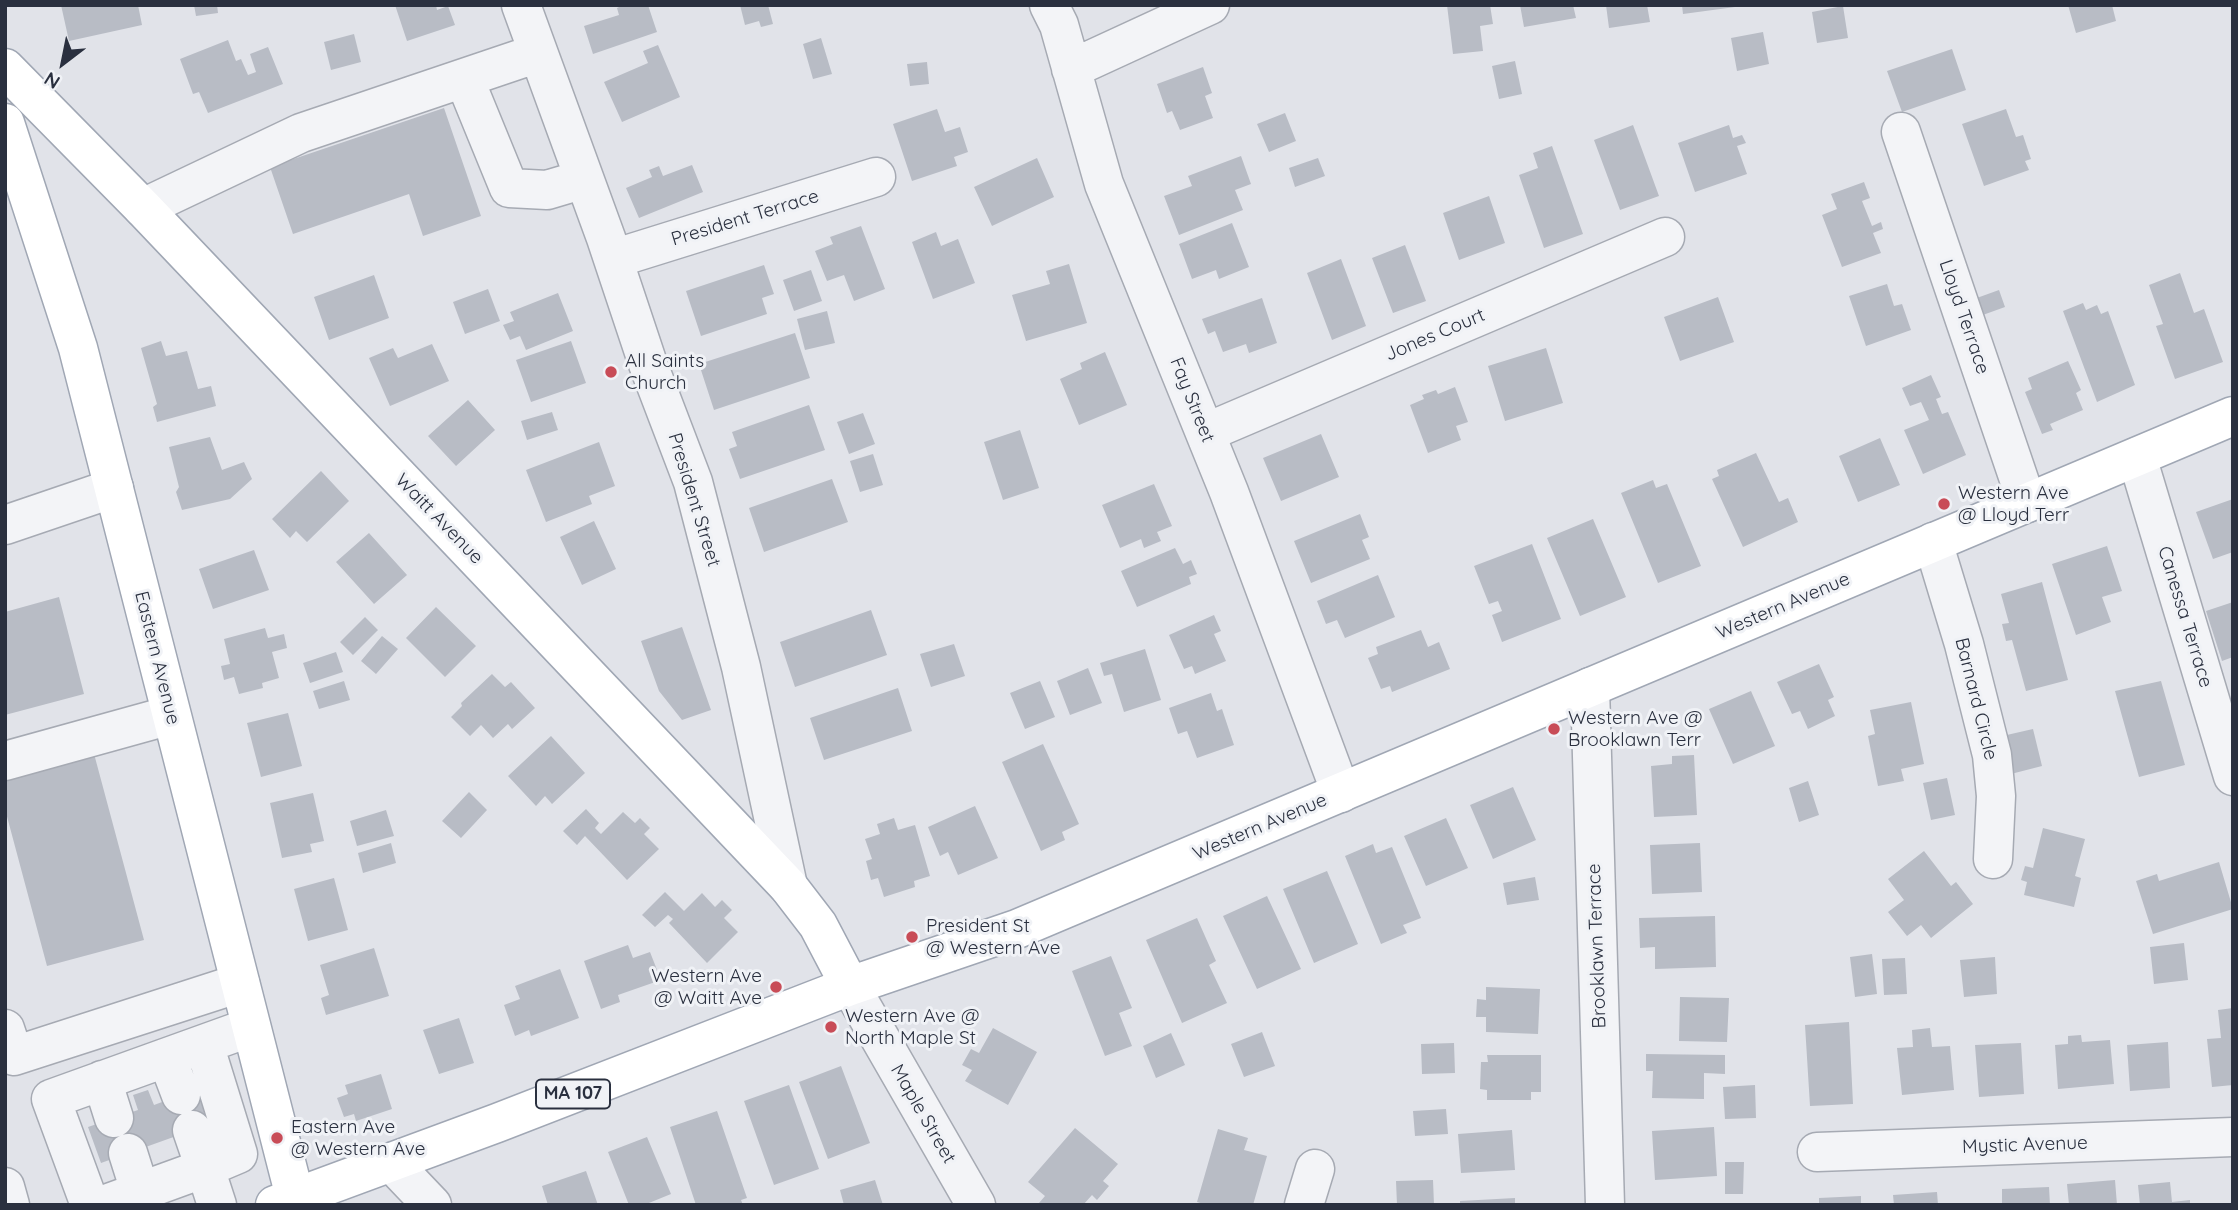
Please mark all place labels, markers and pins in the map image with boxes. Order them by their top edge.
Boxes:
place label: All Saints Church [625,350,704,394]
marker: All Saints Church [603,364,619,380]
place label: Western Ave @ Lloyd Terr [1958,482,2069,526]
marker: Western Ave @ Lloyd Terr [1936,496,1952,512]
place label: Western Ave @ Brooklawn Terr [1568,707,1702,751]
marker: Western Ave @ Brooklawn Terr [1546,721,1562,737]
place label: President St @ Western Ave [926,915,1060,959]
marker: President St @ Western Ave [904,929,920,945]
place label: Western Ave @ Waitt Ave [651,965,762,1009]
marker: Western Ave @ Waitt Ave [768,979,784,995]
place label: Western Ave @ North Maple St [845,1005,979,1049]
marker: Western Ave @ North Maple St [823,1019,839,1035]
place label: Eastern Ave @ Western Ave [291,1116,425,1160]
marker: Eastern Ave @ Western Ave [269,1130,285,1146]

